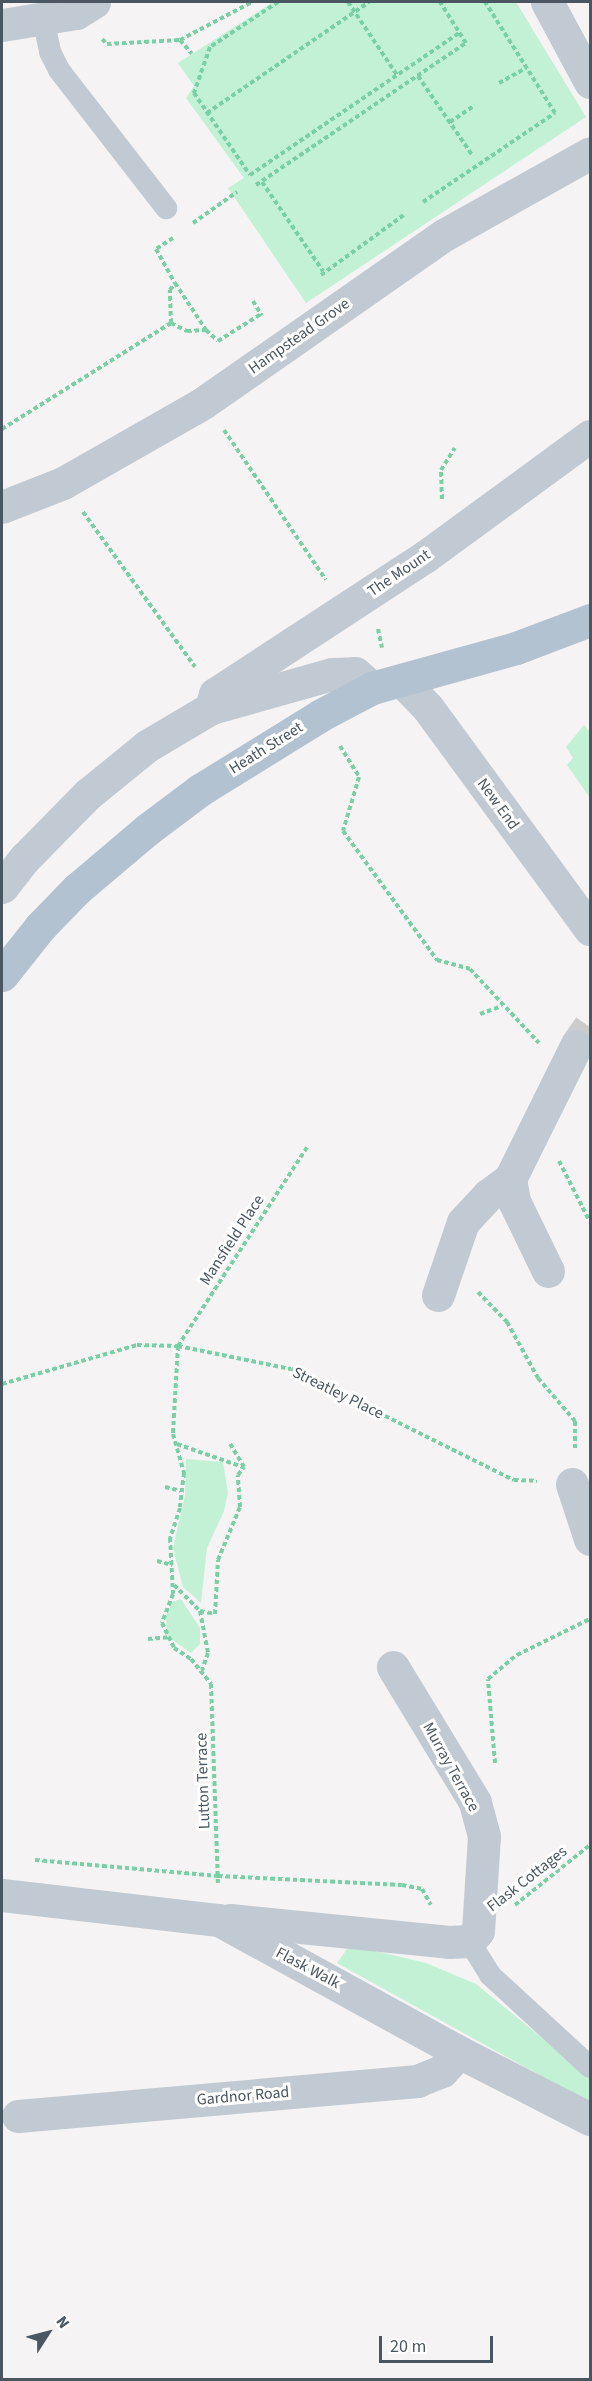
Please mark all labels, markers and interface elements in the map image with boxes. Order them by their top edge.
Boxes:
street label: Hampstead Grove [245,294,353,378]
street label: The Mount [364,545,434,601]
street label: Heath Street [226,718,306,778]
street label: New End [473,774,523,834]
street label: Mansfield Place [196,1191,268,1289]
street label: Streatley Place [289,1363,387,1423]
street label: Murray Terrace [419,1719,483,1815]
street label: Lutton Terrace [192,1733,214,1829]
street label: Flask Cottages [483,1842,571,1916]
street label: Flask Walk [272,1943,344,1993]
street label: Gardnor Road [196,2082,290,2110]
north arrow [18,2303,78,2363]
text: N [51,2312,75,2333]
scale bar [382,2324,496,2362]
text: 20 m [390,2334,426,2359]

